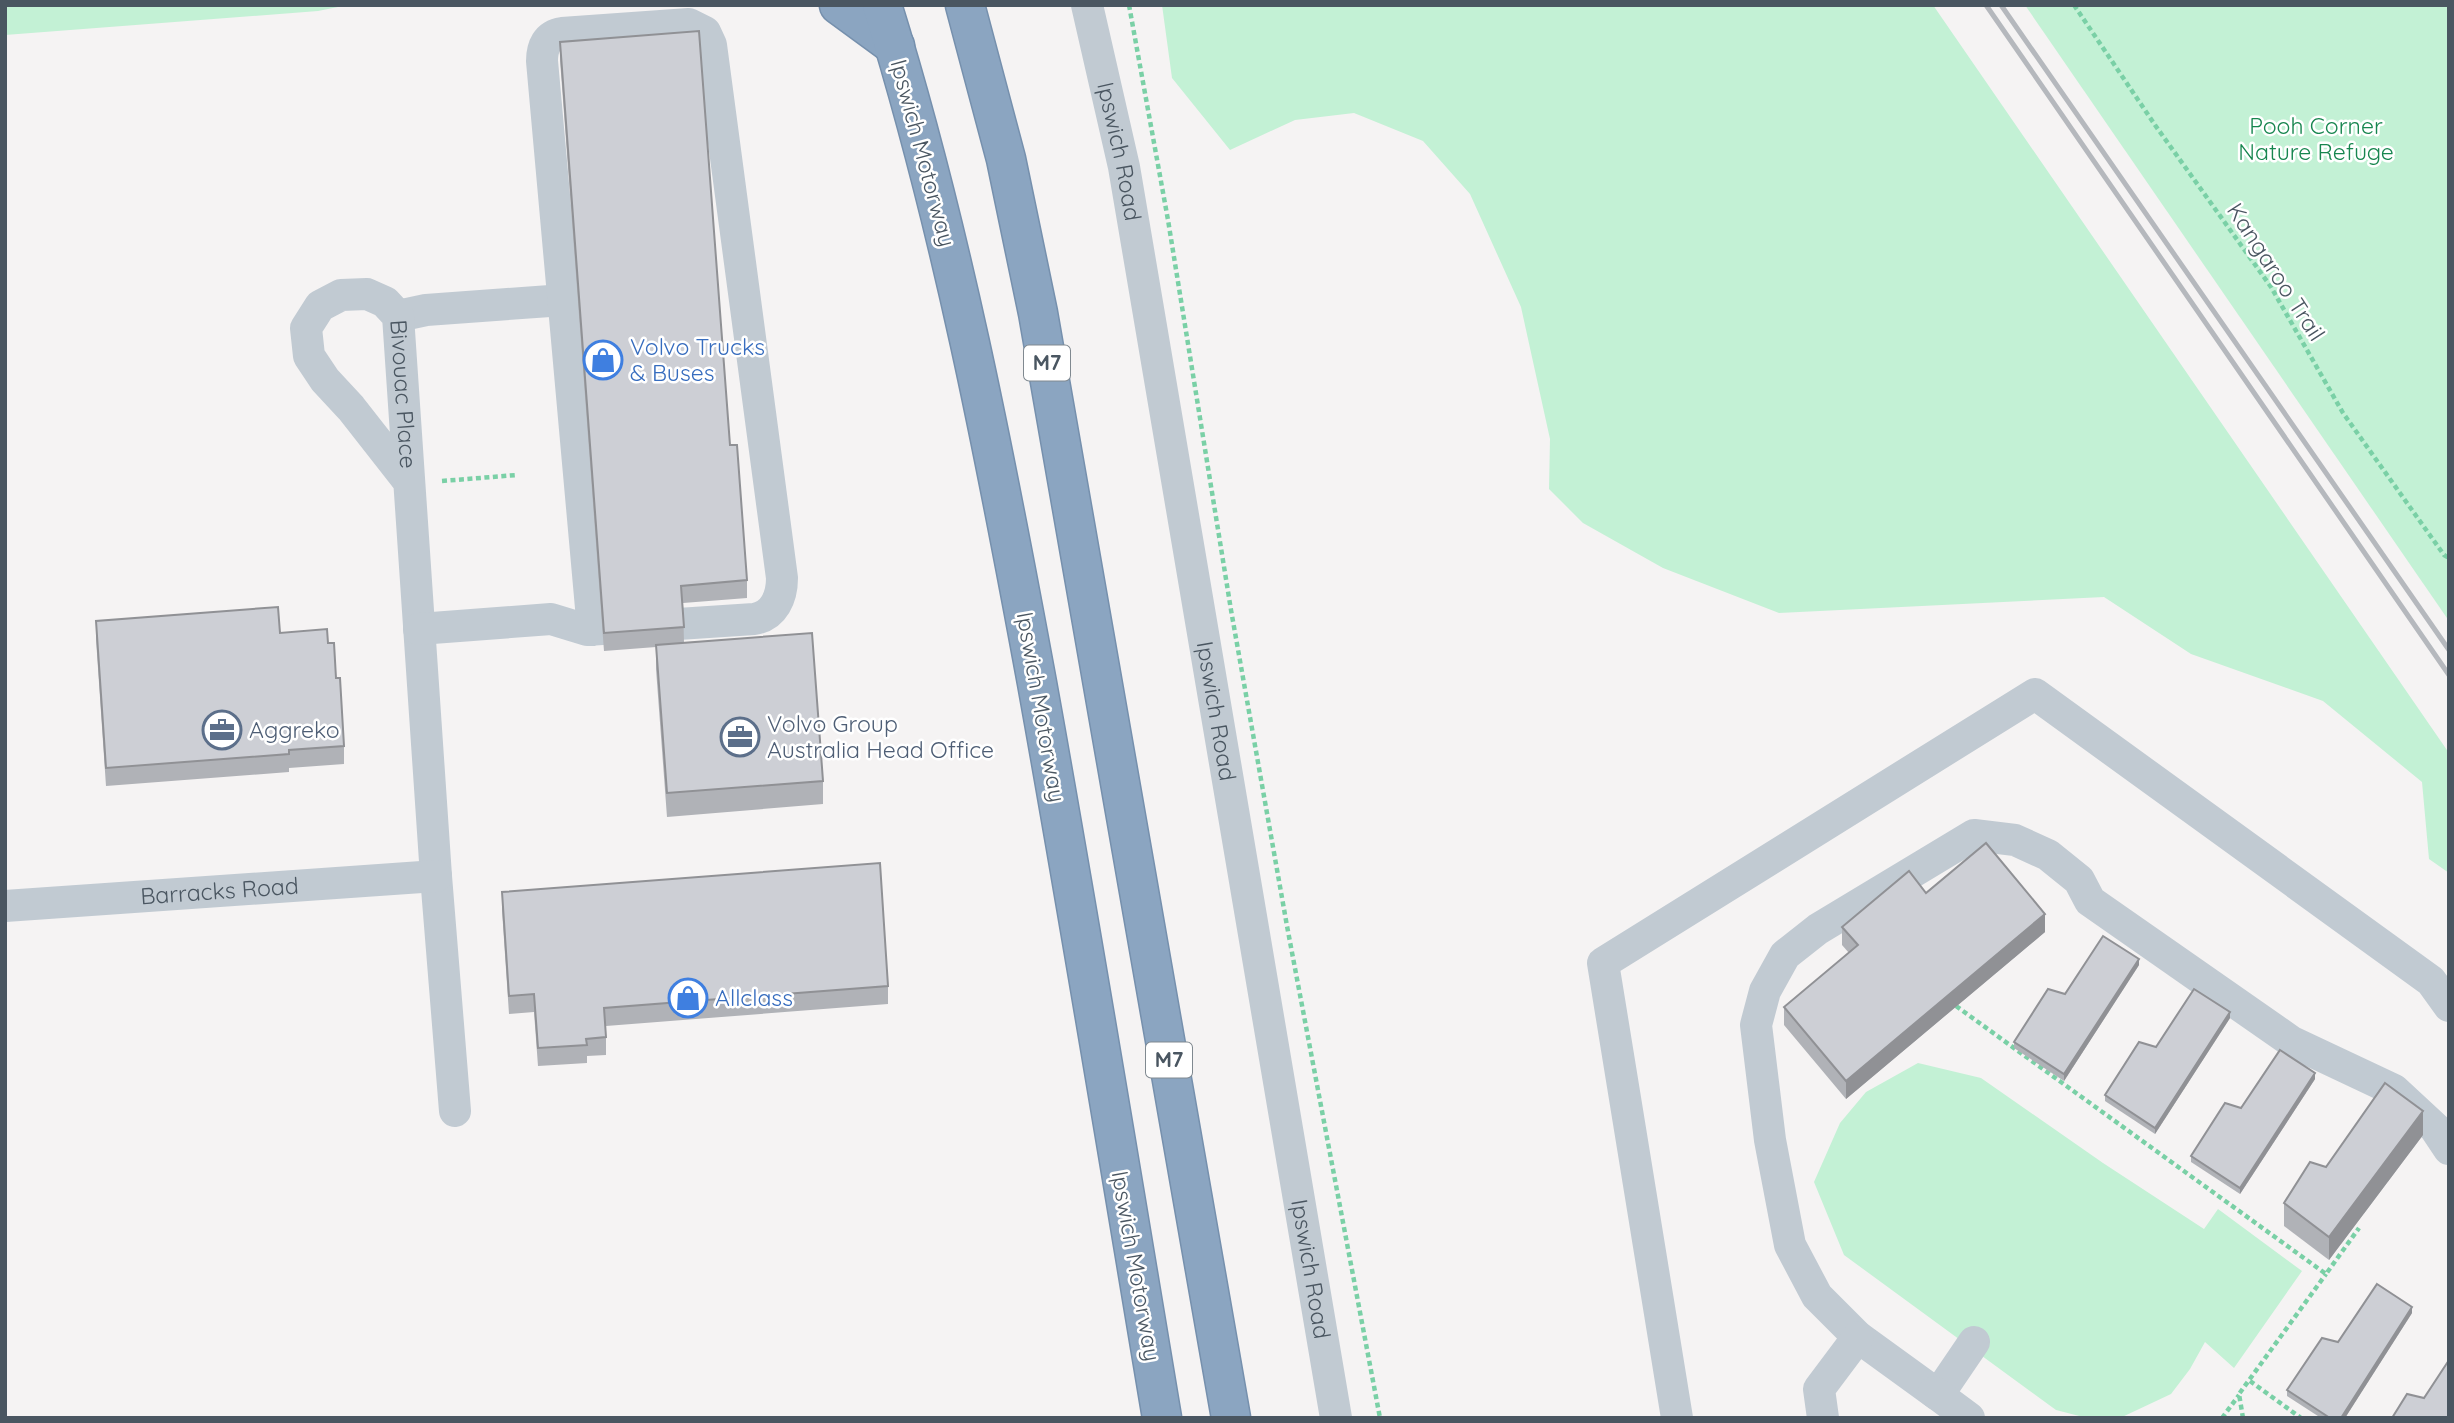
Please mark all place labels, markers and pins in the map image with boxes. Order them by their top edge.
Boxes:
place label: Volvo Trucks & Buses [630,332,765,387]
shop icon: Volvo Trucks & Buses [582,339,624,381]
office icon: Aggreko [201,709,243,751]
place label: Volvo Group Australia Head Office [767,709,994,764]
place label: Aggreko [249,715,340,744]
office icon: Volvo Group Australia Head Office [719,716,761,758]
shop icon: Allclass [667,977,709,1019]
place label: Allclass [715,983,793,1012]

